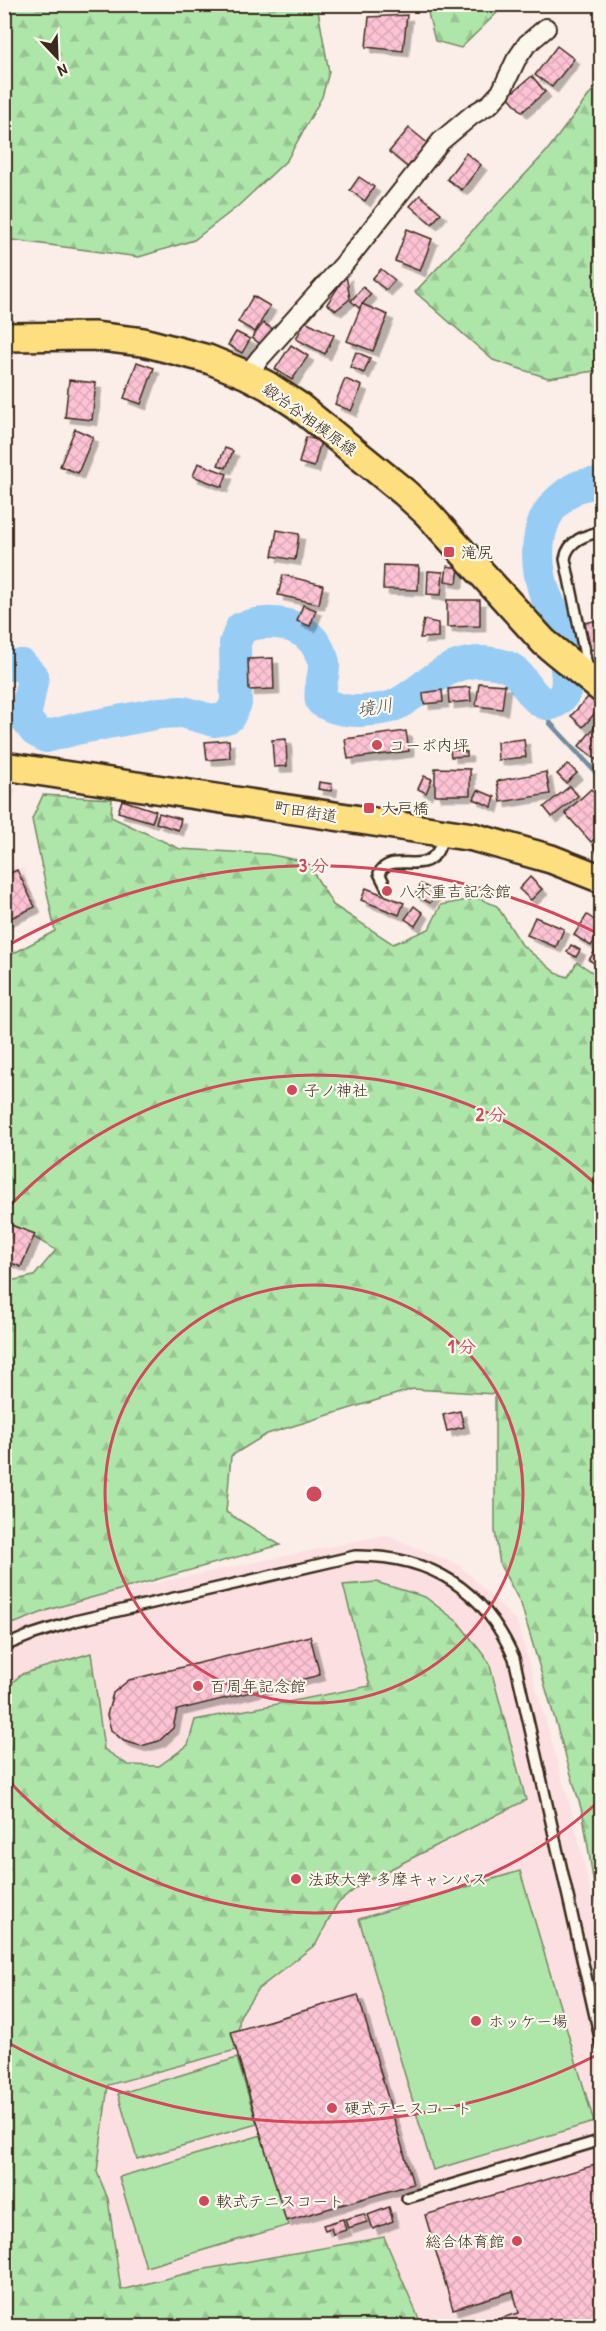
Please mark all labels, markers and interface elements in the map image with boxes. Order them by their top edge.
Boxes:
north arrow [27,27,87,87]
text: N [54,59,71,83]
street label: 鍛冶谷相模原線 [258,377,362,461]
place label: 滝尻 [461,541,493,563]
marker: 滝尻 [442,545,456,559]
water label: 境川 [355,692,395,722]
place label: コーポ内坪 [389,734,469,756]
marker: コーポ内坪 [370,738,384,752]
street label: 町田街道 [273,795,339,827]
place label: 大戸橋 [381,797,429,819]
marker: 大戸橋 [362,801,376,815]
text: 3 分 [299,853,329,878]
place label: 八木重吉記念館 [399,880,511,902]
marker: 八木重吉記念館 [380,884,394,898]
place label: 子ノ神社 [304,1079,368,1101]
marker: 子ノ神社 [285,1083,299,1097]
text: 2 分 [476,1102,506,1127]
text: 1 分 [448,1334,476,1359]
centre of rings [304,1484,324,1504]
place label: 百周年記念館 [210,1675,306,1697]
marker: 百周年記念館 [191,1679,205,1693]
place label: 法政大学 多摩キャンパス [308,1868,487,1890]
marker: 法政大学 多摩キャンパス [289,1872,303,1886]
place label: ホッケー場 [488,2010,568,2032]
marker: ホッケー場 [469,2014,483,2028]
place label: 硬式テニスコート [344,2097,472,2119]
marker: 硬式テニスコート [325,2101,339,2115]
place label: 軟式テニスコート [216,2190,344,2212]
marker: 軟式テニスコート [197,2194,211,2208]
place label: 総合体育館 [425,2230,505,2252]
marker: 総合体育館 [510,2234,524,2248]

